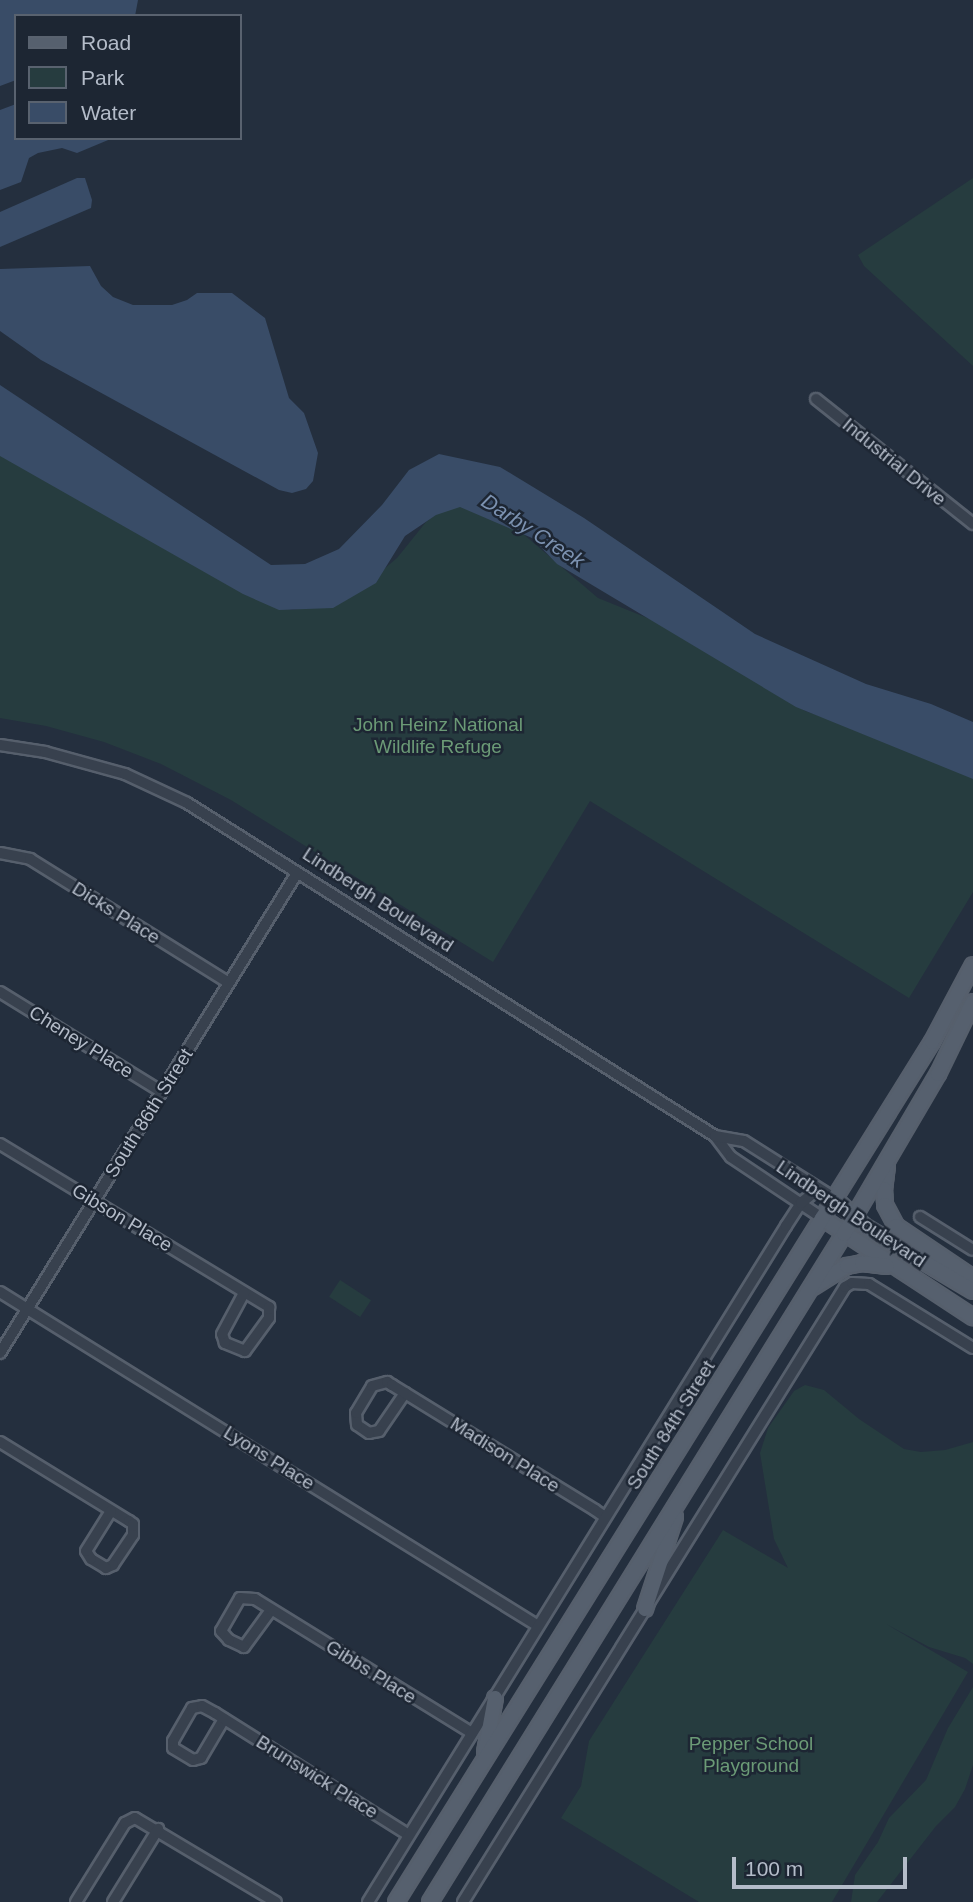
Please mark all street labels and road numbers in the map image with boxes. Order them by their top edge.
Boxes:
street label: Industrial Drive [838,413,950,511]
street label: Lindbergh Boulevard [298,843,458,957]
street label: Dicks Place [68,877,164,949]
street label: Cheney Place [25,1001,137,1083]
street label: South 86th Street [100,1044,198,1182]
street label: Lindbergh Boulevard [772,1156,930,1272]
street label: Gibson Place [68,1179,176,1257]
street label: South 84th Street [622,1356,720,1494]
street label: Madison Place [446,1412,564,1498]
street label: Lyons Place [219,1421,319,1495]
street label: Gibbs Place [322,1635,420,1709]
street label: Brunswick Place [252,1730,382,1824]

